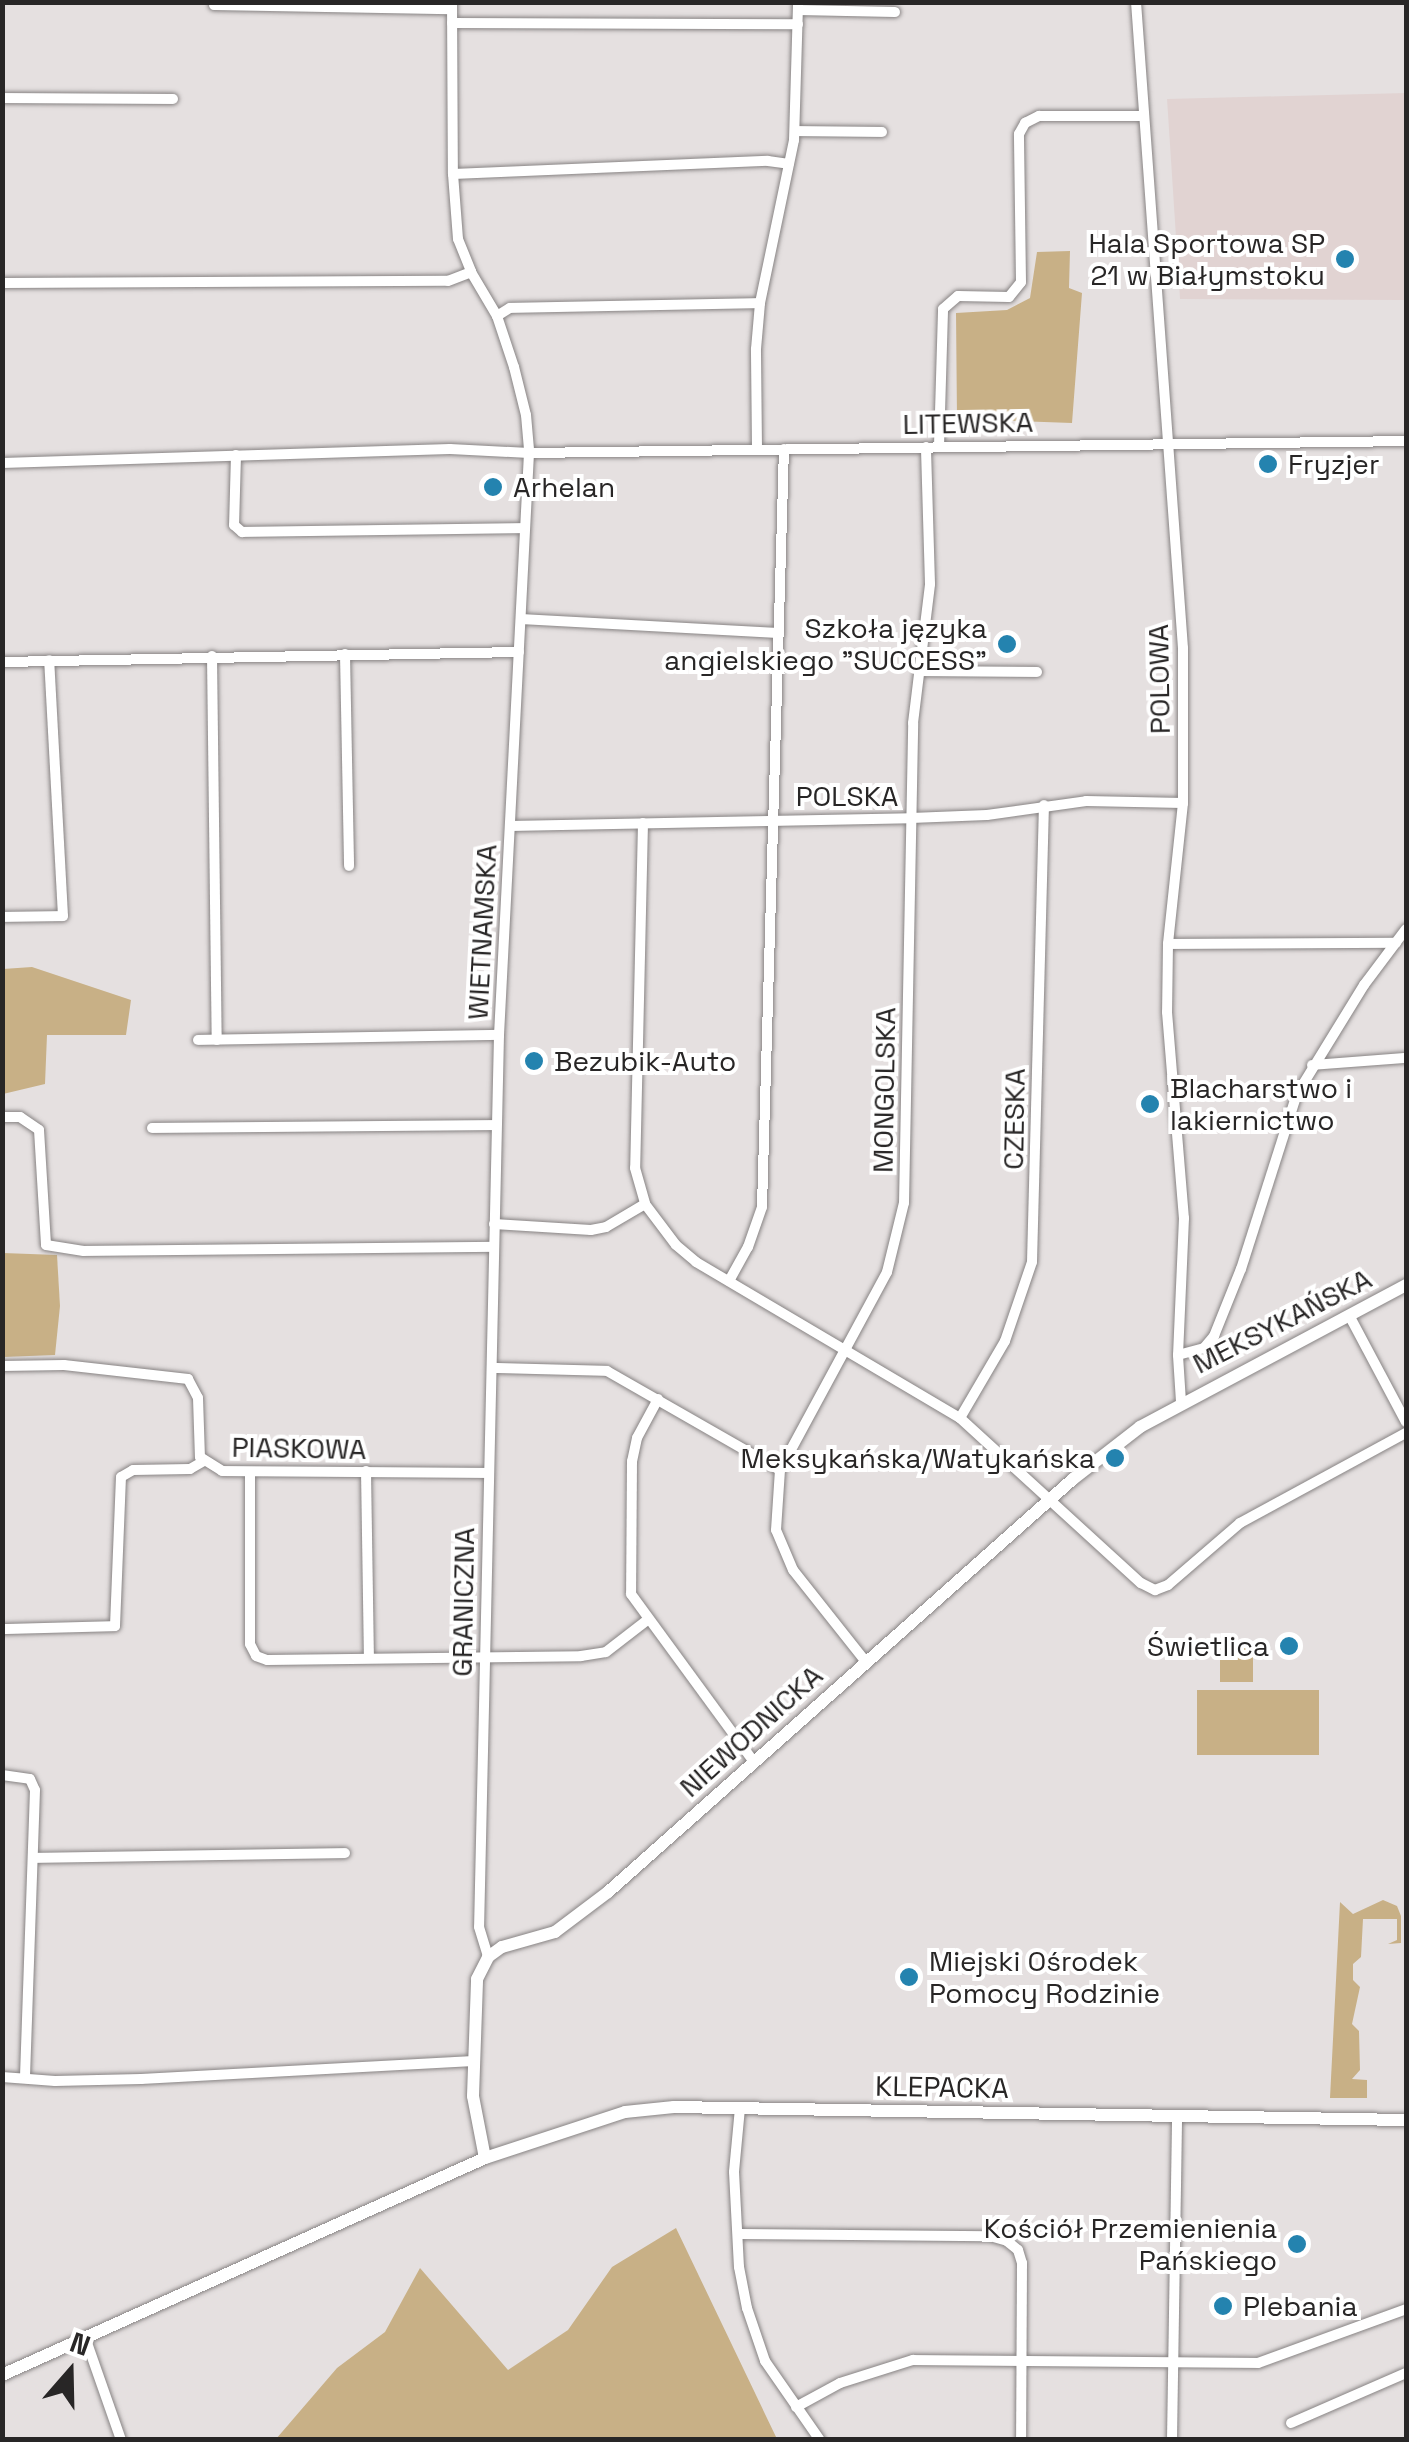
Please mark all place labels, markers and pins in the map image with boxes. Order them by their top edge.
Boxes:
place label: Hala Sportowa SP 21 w Białymstoku [1088,226,1325,292]
marker: Hala Sportowa SP 21 w Białymstoku [1334,248,1356,270]
place label: Fryzjer [1288,447,1379,481]
marker: Fryzjer [1257,453,1279,475]
place label: Arhelan [513,470,615,504]
marker: Arhelan [482,476,504,498]
place label: Szkoła języka angielskiego "SUCCESS" [664,611,987,677]
marker: Szkoła języka angielskiego "SUCCESS" [996,633,1018,655]
place label: Bezubik-Auto [554,1044,736,1078]
marker: Bezubik-Auto [523,1050,545,1072]
place label: Blacharstwo i lakiernictwo [1170,1071,1352,1137]
marker: Blacharstwo i lakiernictwo [1139,1093,1161,1115]
place label: Meksykańska/Watykańska [741,1441,1095,1475]
marker: Meksykańska/Watykańska [1104,1447,1126,1469]
place label: Świetlica [1147,1629,1269,1663]
marker: Świetlica [1278,1635,1300,1657]
place label: Miejski Ośrodek Pomocy Rodzinie [929,1944,1160,2010]
marker: Miejski Ośrodek Pomocy Rodzinie [898,1966,920,1988]
place label: Kościół Przemienienia Pańskiego [984,2211,1277,2277]
marker: Kościół Przemienienia Pańskiego [1286,2233,1308,2255]
place label: Plebania [1243,2289,1358,2323]
marker: Plebania [1212,2295,1234,2317]

